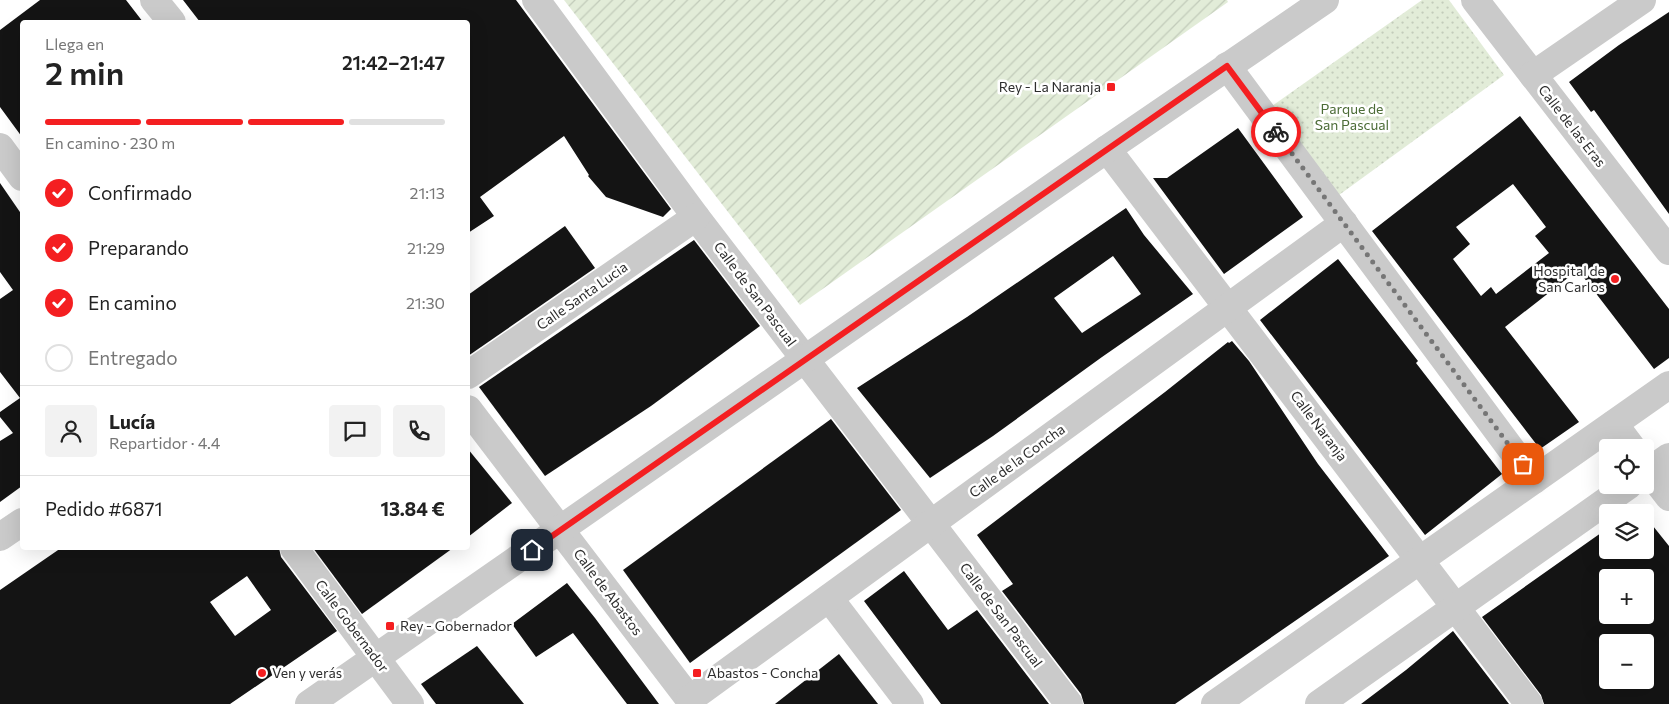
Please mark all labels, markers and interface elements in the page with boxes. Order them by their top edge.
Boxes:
text: Llega en [45,34,104,53]
text: 21:42–21:47 [342,51,445,74]
text: 2 min [45,52,124,92]
place label: Rey - La Naranja [999,78,1101,95]
marker: Rey - La Naranja [1105,81,1117,93]
street label: Calle de las Eras [1535,81,1610,170]
park label: Parque de San Pascual [1315,100,1389,133]
courier [1251,107,1301,157]
icon: bike [1262,118,1290,146]
text: En camino · 230 m [45,133,175,152]
icon: check [45,179,73,207]
text: Confirmado [88,181,192,204]
text: 21:13 [410,183,445,202]
icon: check [45,234,73,262]
text: Preparando [88,236,189,259]
text: 21:29 [407,238,445,257]
street label: Calle de San Pascual [711,238,800,349]
street label: Calle Santa Lucia [533,258,630,333]
place label: Hospital de San Carlos [1533,262,1605,295]
marker: Hospital de San Carlos [1609,273,1621,285]
icon: check [45,289,73,317]
text: En camino [88,291,177,314]
text: 21:30 [406,293,445,312]
text: Entregado [88,346,178,369]
street label: Calle Naranja [1287,387,1351,464]
button: person [45,405,97,457]
button: chat [329,405,381,457]
button: phone [393,405,445,457]
text: Lucía [109,410,155,433]
street label: Calle de la Concha [966,420,1068,501]
text: Repartidor · 4.4 [109,433,220,452]
map controls [1599,439,1654,689]
button: locate [1599,439,1654,494]
pin [1502,443,1544,485]
icon: bag [1509,450,1537,478]
text: Pedido #6871 [45,497,163,520]
text: 13.84 € [380,497,445,520]
button: layers [1599,504,1654,559]
pin [511,529,553,571]
icon: home [518,536,546,564]
street label: Calle de Abastos [570,545,647,638]
street label: Calle de San Pascual [957,559,1046,670]
button: + [1599,569,1654,624]
street label: Calle Gobernador [312,576,393,676]
place label: Rey - Gobernador [400,617,512,634]
marker: Rey - Gobernador [384,620,396,632]
button: − [1599,634,1654,689]
place label: Ven y verás [272,664,342,681]
place label: Abastos - Concha [707,664,818,681]
marker: Ven y verás [256,667,268,679]
marker: Abastos - Concha [691,667,703,679]

